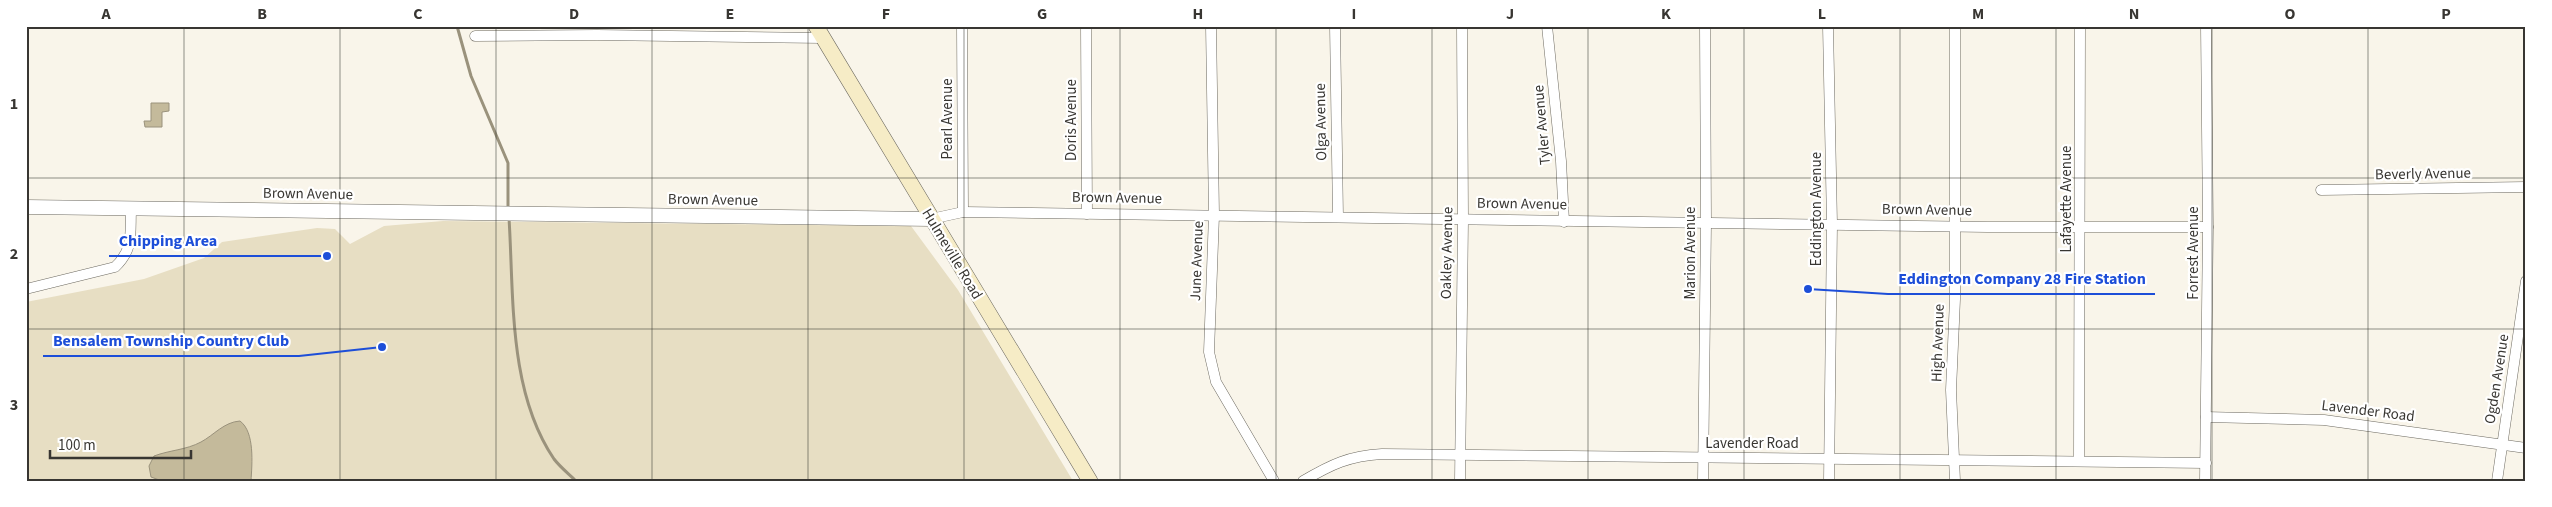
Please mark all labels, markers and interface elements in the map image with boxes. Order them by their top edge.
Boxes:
text: A [100,3,111,25]
text: B [257,3,267,25]
text: C [413,3,423,25]
text: D [569,3,579,25]
text: E [726,3,734,25]
text: F [882,3,890,25]
text: G [1037,3,1047,25]
text: H [1193,3,1203,25]
text: I [1352,3,1356,25]
text: J [1506,3,1514,25]
text: K [1661,3,1671,25]
text: L [1818,3,1826,25]
text: M [1972,3,1984,25]
text: N [2129,3,2139,25]
text: O [2285,3,2296,25]
text: P [2441,3,2451,25]
street label: Pearl Avenue [937,78,958,160]
street label: Doris Avenue [1061,79,1082,161]
street label: Olga Avenue [1310,83,1332,161]
street label: Tyler Avenue [1528,84,1556,166]
text: 1 [10,93,18,115]
street label: Lafayette Avenue [2056,145,2077,253]
street label: Eddington Avenue [1806,152,1827,266]
street label: Beverly Avenue [2375,163,2471,185]
street label: Brown Avenue [263,183,353,205]
street label: Brown Avenue [1072,187,1162,209]
street label: Brown Avenue [668,189,758,211]
street label: Brown Avenue [1477,193,1567,215]
street label: Brown Avenue [1882,199,1972,221]
street label: Hulmeville Road [917,205,987,303]
street label: Forrest Avenue [2183,206,2204,300]
street label: Oakley Avenue [1436,207,1458,299]
street label: Marion Avenue [1680,207,1701,299]
street label: June Avenue [1185,221,1209,301]
callout: Chipping Area [109,225,227,256]
text: Chipping Area [119,230,217,252]
text: 2 [10,243,18,265]
callout: Eddington Company 28 Fire Station [1888,263,2155,294]
text: Eddington Company 28 Fire Station [1898,268,2146,290]
street label: High Avenue [1926,303,1950,383]
callout: Bensalem Township Country Club [43,325,299,356]
text: Bensalem Township Country Club [53,330,289,352]
street label: Ogden Avenue [2480,333,2514,425]
text: 3 [10,394,18,416]
street label: Lavender Road [2320,395,2416,427]
scale bar [50,427,191,459]
street label: Lavender Road [1705,433,1799,454]
text: 100 m [58,435,96,456]

